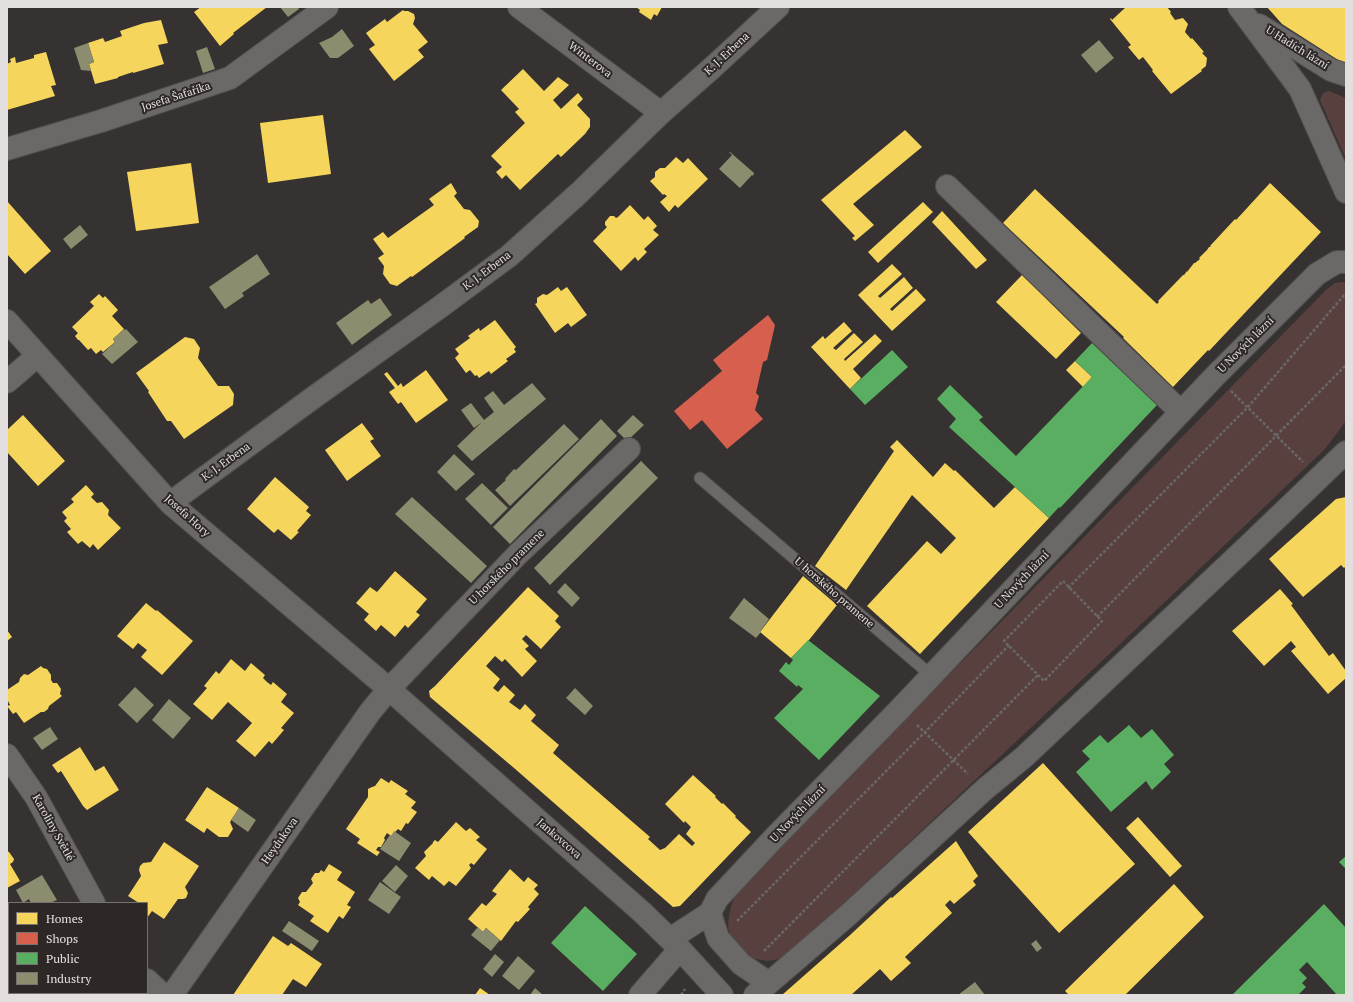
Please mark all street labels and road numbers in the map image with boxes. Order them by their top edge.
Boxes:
street label: U Hadích lázní [1263,23,1331,73]
street label: K. J. Erbena [702,30,752,78]
street label: Winterova [566,39,614,81]
street label: Josefa Šafaříka [140,80,212,114]
street label: K. J. Erbena [460,249,514,293]
street label: U Nových lázní [1215,314,1277,376]
street label: K. J. Erbena [199,440,253,484]
street label: Josefa Hory [162,492,212,540]
street label: U horského pramene [467,527,547,607]
street label: U Nových lázní [992,549,1052,611]
street label: U horského pramene [792,555,876,631]
street label: U Nových lázní [768,783,828,845]
street label: Karoliny Světlé [29,792,77,864]
street label: Heydukova [259,815,301,867]
street label: Jankovcova [534,816,584,862]

